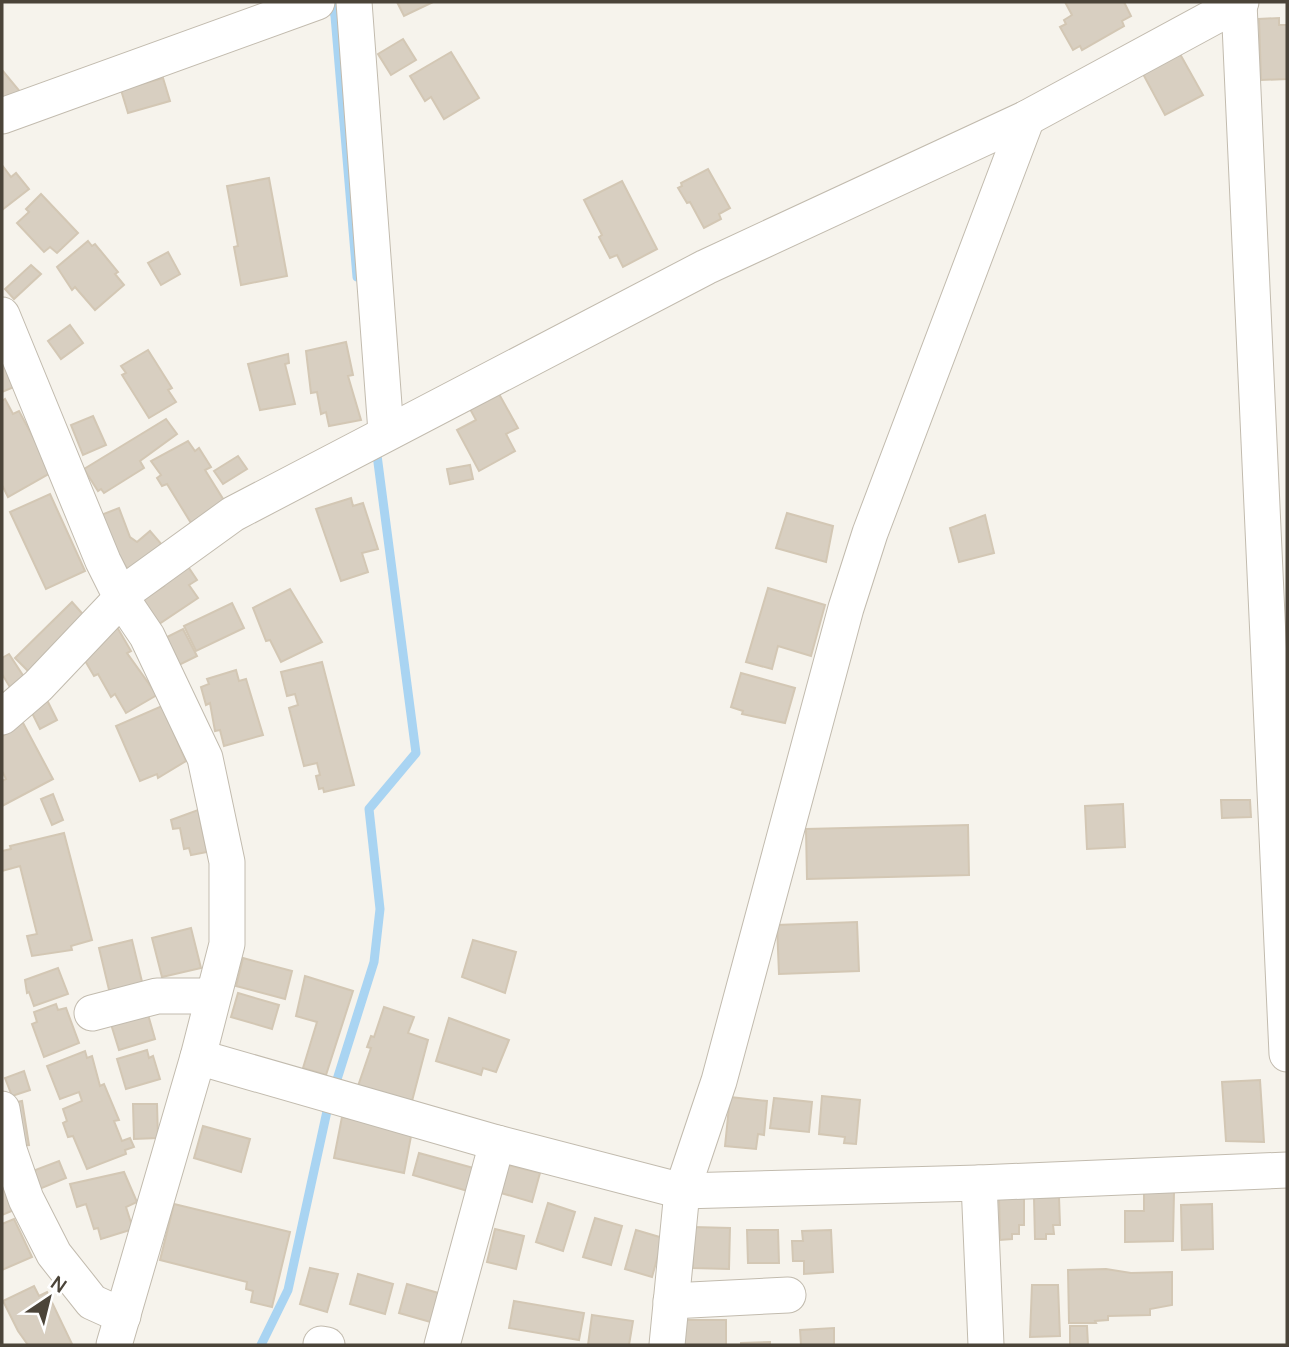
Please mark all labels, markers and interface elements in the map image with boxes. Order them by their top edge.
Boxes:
north arrow [14,1263,84,1333]
text: N [46,1270,72,1299]

